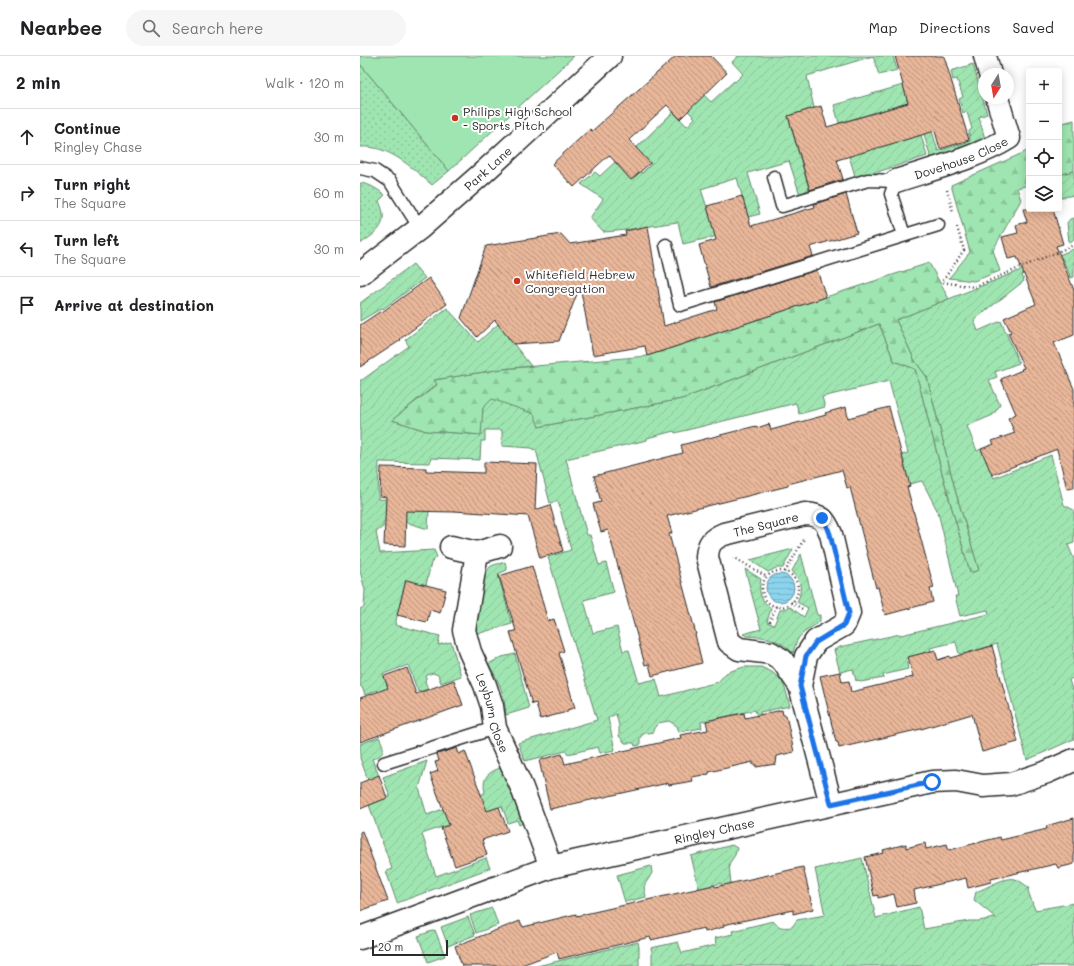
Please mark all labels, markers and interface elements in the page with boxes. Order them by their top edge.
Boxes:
search box [126,10,406,46]
text: Nearbee [20,15,102,40]
icon: search [140,17,162,39]
text: Search here [172,18,263,38]
text: Map [869,18,897,37]
text: Directions [919,18,990,37]
text: Saved [1012,18,1054,37]
north arrow [978,68,1014,104]
map controls [1026,68,1062,212]
button: + [1026,68,1062,104]
text: 2 min [16,71,61,93]
text: Walk · 120 m [265,74,344,91]
place label: Philips High School - Sports Pitch [463,103,572,133]
button: − [1026,104,1062,140]
marker: Philips High School - Sports Pitch [450,113,460,123]
text: Continue [54,118,121,138]
icon: ahead [16,126,38,148]
text: 30 m [314,128,344,145]
street label: Dovehouse Close [912,133,1011,183]
text: Ringley Chase [54,138,142,155]
button: locate [1026,140,1062,176]
street label: Park Lane [461,142,515,194]
text: Turn right [54,174,131,194]
button: layers [1026,176,1062,212]
icon: right [16,182,38,204]
text: 60 m [314,184,344,201]
text: The Square [54,194,126,211]
text: Turn left [54,230,119,250]
icon: left [16,238,38,260]
text: 30 m [314,240,344,257]
text: The Square [54,250,126,267]
place label: Whitefield Hebrew Congregation [525,266,635,296]
marker: Whitefield Hebrew Congregation [512,276,522,286]
icon: arrive [16,294,38,316]
text: Arrive at destination [54,295,214,315]
street label: The Square [732,508,800,540]
route end [813,509,831,527]
street label: Leyburn Close [473,670,513,755]
route start [923,773,941,791]
street label: Ringley Chase [673,814,756,847]
scale bar [372,938,448,957]
text: 20 m [378,939,403,954]

